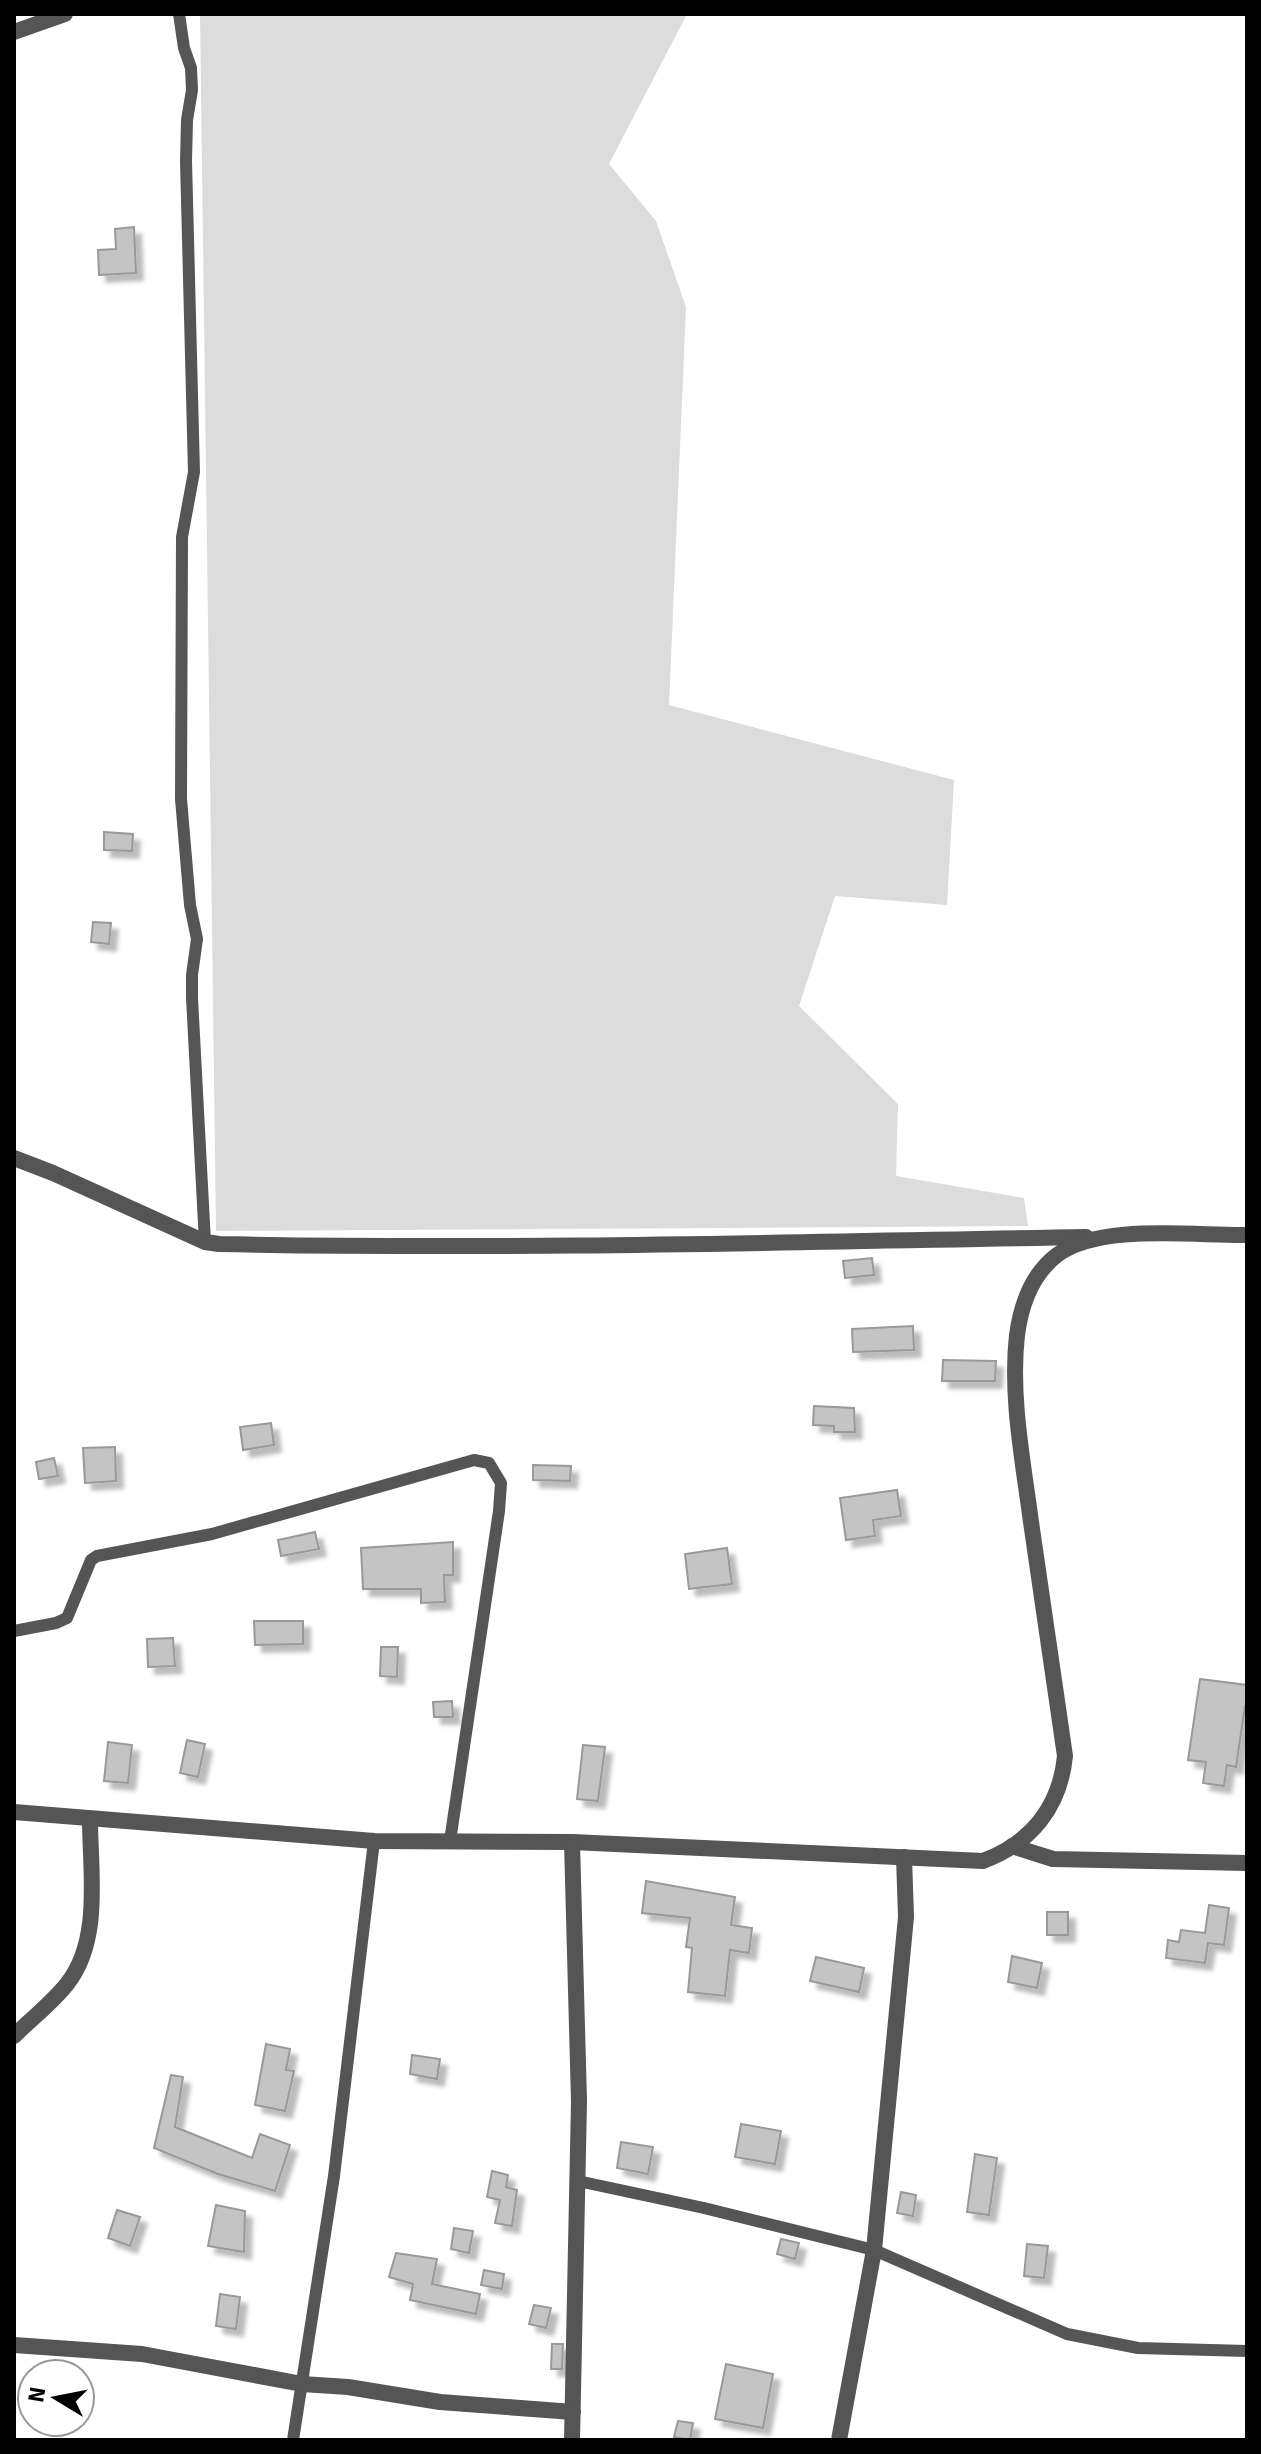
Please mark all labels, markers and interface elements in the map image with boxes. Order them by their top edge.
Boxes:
north arrow [16,2358,96,2438]
text: N [22,2385,51,2404]

